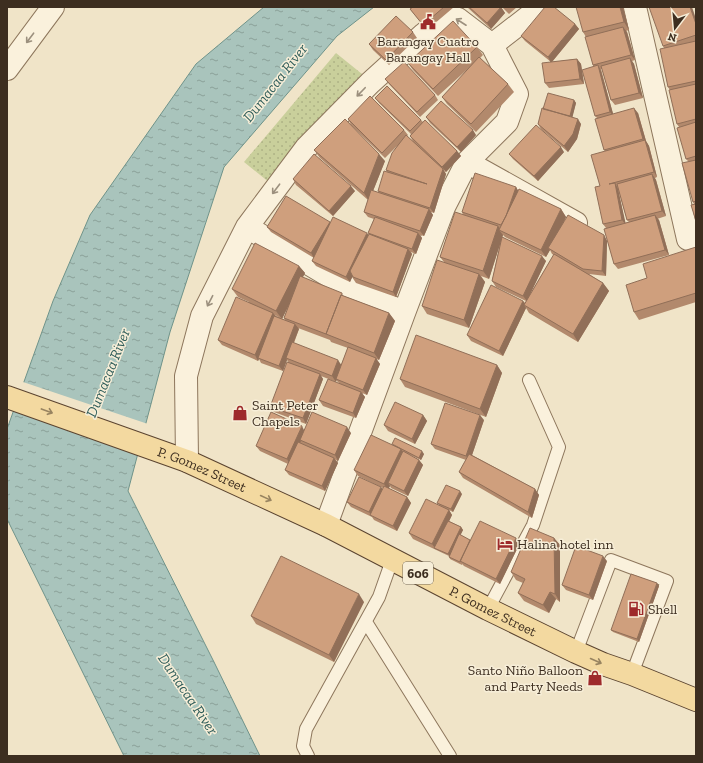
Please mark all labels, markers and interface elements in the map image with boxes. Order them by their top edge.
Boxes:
north arrow [655,8,695,48]
public building icon: Barangay Cuatro Barangay Hall [419,13,437,31]
one-way arrow [455,18,467,26]
text: N [666,30,678,45]
one-way arrow [26,32,34,43]
place label: Barangay Cuatro Barangay Hall [377,33,479,66]
water label: Dumacaa River [239,40,312,126]
one-way arrow [356,87,366,97]
one-way arrow [271,184,280,195]
one-way arrow [206,294,213,306]
water label: Dumacaa River [82,325,134,420]
place label: Saint Peter Chapels [252,397,319,430]
shop icon: Saint Peter Chapels [231,404,249,422]
one-way arrow [40,408,53,415]
street label: P. Gomez Street [155,443,250,497]
one-way arrow [260,495,272,502]
hotel icon: Halina hotel inn [496,535,514,553]
place label: Halina hotel inn [517,536,613,553]
road number: 606 [403,562,433,584]
street label: P. Gomez Street [446,582,540,641]
fuel station icon: Shell [627,600,645,618]
place label: Shell [648,601,678,618]
water label: Dumacaa River [154,650,222,739]
one-way arrow [590,658,602,665]
place label: Santo Niño Balloon and Party Needs [468,662,583,695]
shop icon: Santo Niño Balloon and Party Needs [586,669,604,687]

